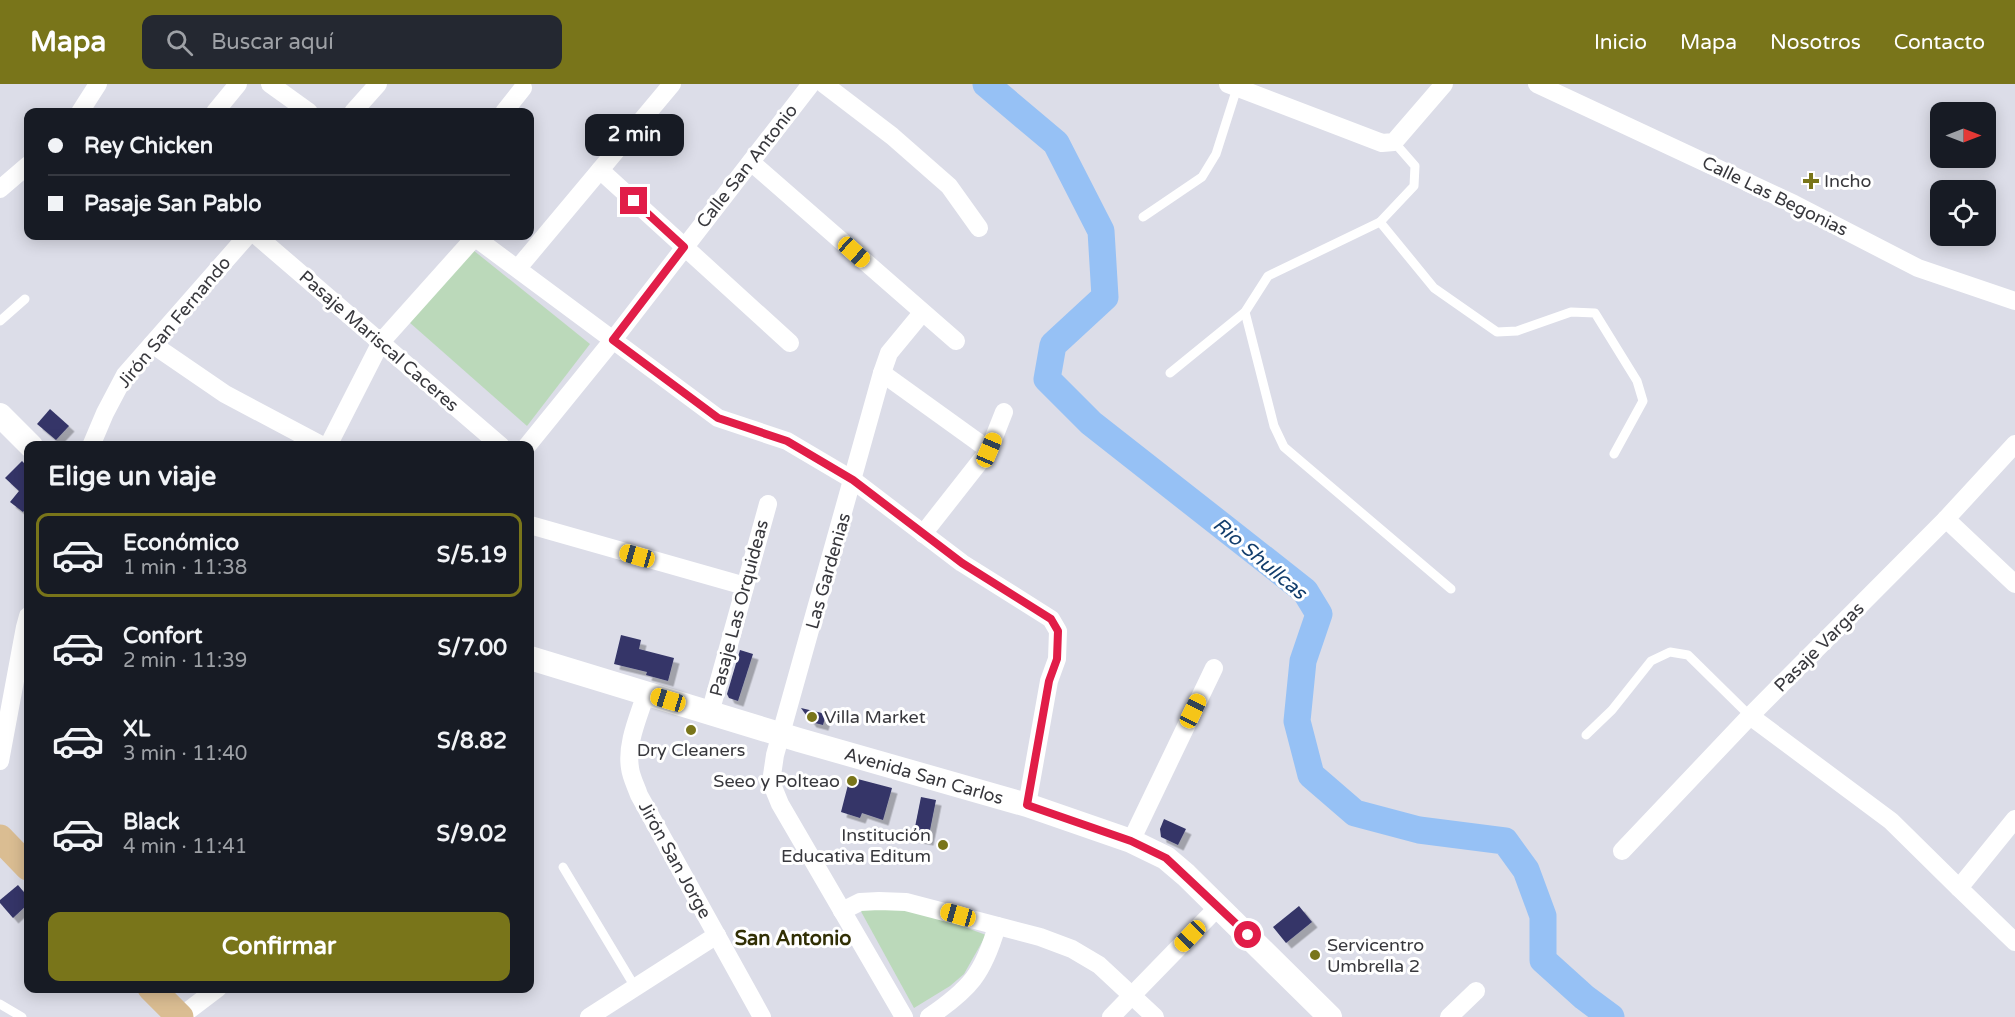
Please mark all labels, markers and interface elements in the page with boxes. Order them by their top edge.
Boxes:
search box [142,15,562,69]
text: Mapa [30,25,106,59]
icon: search [163,26,196,59]
text: Buscar aquí [211,29,334,55]
text: Inicio [1594,30,1647,55]
text: Mapa [1680,30,1737,55]
text: Nosotros [1770,30,1861,55]
text: Contacto [1894,30,1985,55]
street label: Calle San Antonio [692,100,802,232]
north arrow [1930,102,1996,168]
map controls [1930,102,1996,246]
callout: 2 min [584,114,684,156]
text: 2 min [608,123,661,147]
text: Rey Chicken [84,133,213,159]
street label: Calle Las Begonias [1699,151,1851,241]
place label: Incho [1824,170,1871,192]
marker: Incho [1802,172,1820,190]
button: locate [1930,180,1996,246]
route end [620,187,647,214]
text: Pasaje San Pablo [84,191,262,217]
car [835,233,873,271]
street label: Jirón San Fernando [113,252,235,392]
street label: Pasaje Mariscal Caceres [295,266,463,416]
car [974,430,1004,470]
text: Elige un viaje [48,460,216,493]
street label: Las Gardenias [801,510,855,632]
water label: Rio Shullcas [1208,513,1312,606]
street label: Pasaje Las Orquideas [705,517,773,699]
icon: car [51,528,105,582]
text: Económico [123,530,239,556]
text: S/5.19 [437,542,507,568]
car [617,542,657,570]
text: 1 min · 11:38 [123,556,247,580]
street label: Pasaje Vargas [1769,597,1869,697]
icon: car [51,621,105,675]
text: Confort [123,623,202,649]
text: S/7.00 [437,635,507,661]
text: 2 min · 11:39 [123,649,247,673]
car [648,686,688,714]
car [1177,691,1209,731]
place label: Villa Market [824,706,926,728]
marker: Villa Market [805,710,819,724]
icon: car [51,714,105,768]
text: XL [123,716,150,742]
marker: Dry Cleaners [684,723,698,737]
text: S/8.82 [437,728,507,754]
place label: Dry Cleaners [637,739,745,761]
text: 3 min · 11:40 [123,742,247,766]
street label: Avenida San Carlos [842,743,1006,809]
place label: Seeo y Polteao [713,770,840,792]
marker: Seeo y Polteao [845,774,859,788]
street label: Jirón San Jorge [634,798,716,922]
icon: car [51,807,105,861]
text: Black [123,809,180,835]
text: S/9.02 [437,821,507,847]
place label: Institución Educativa Editum [781,824,931,867]
text: 4 min · 11:41 [123,835,247,859]
marker: Institución Educativa Editum [936,838,950,852]
car [938,901,978,929]
button: Confirmar [48,912,510,981]
car [1171,917,1209,955]
route start [1234,921,1261,948]
district label: San Antonio [735,927,851,951]
place label: Servicentro Umbrella 2 [1327,934,1424,977]
marker: Servicentro Umbrella 2 [1308,948,1322,962]

